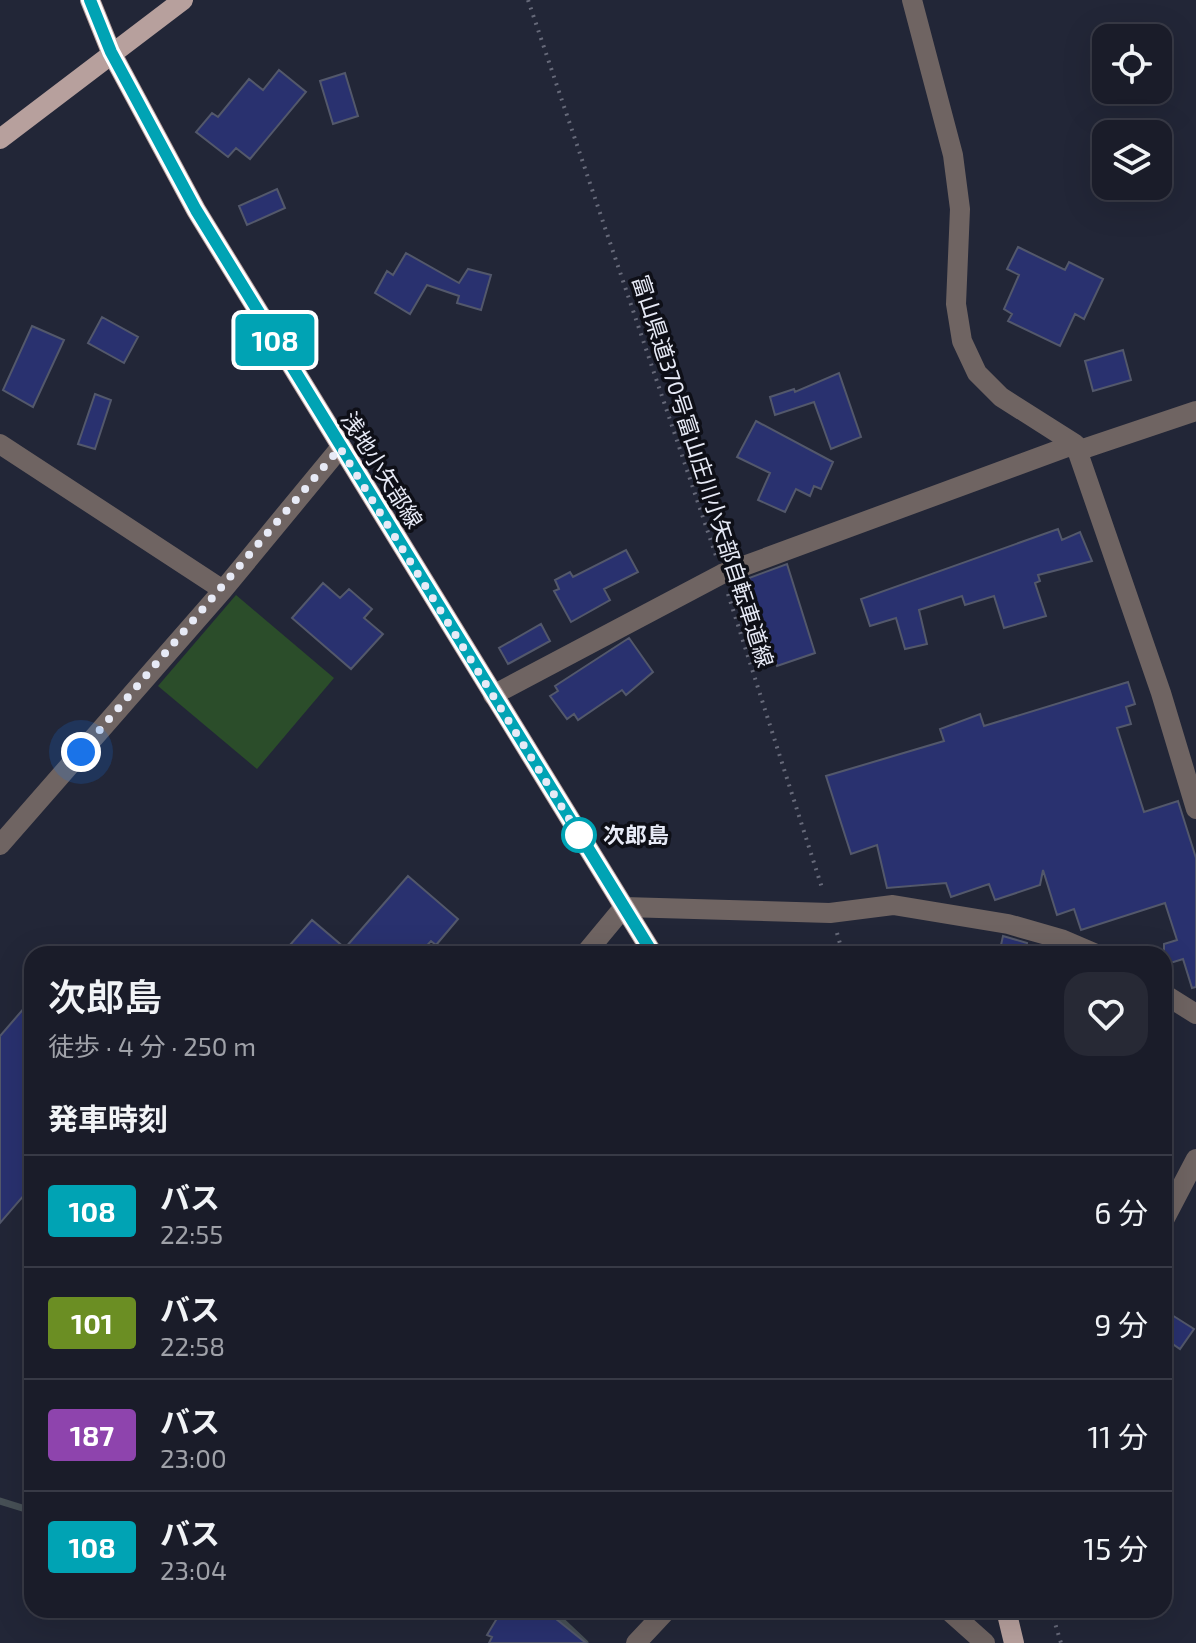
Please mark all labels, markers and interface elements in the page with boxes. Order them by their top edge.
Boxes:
map controls [1092,24,1172,200]
button: locate [1092,24,1172,104]
button: layers [1092,120,1172,200]
street label: 富山県道370号富山庄川小矢部自転車道線 [628,271,780,670]
line badge: 108 [229,314,321,366]
text: 108 [251,323,299,357]
street label: 浅地小矢部線 [337,407,429,532]
your location [61,732,101,772]
marker: 次郎島 [562,818,596,852]
place label: 次郎島 [603,821,669,847]
button: heart [1064,972,1148,1056]
text: 次郎島 [48,973,162,1019]
text: 徒歩 · 4 分 · 250 m [48,1030,256,1061]
text: 発車時刻 [48,1100,168,1136]
text: バス [160,1179,220,1215]
text: 108 [68,1194,116,1228]
text: 6 分 [1094,1194,1148,1230]
text: 22:55 [160,1218,223,1249]
text: バス [160,1291,220,1327]
text: 101 [71,1306,113,1340]
text: 9 分 [1094,1306,1148,1342]
text: 22:58 [160,1330,225,1361]
text: バス [160,1403,220,1439]
text: 187 [70,1418,114,1452]
text: 11 分 [1087,1418,1148,1454]
text: 23:00 [160,1442,227,1473]
text: バス [160,1515,220,1551]
text: 108 [68,1530,116,1564]
text: 15 分 [1083,1530,1148,1566]
text: 23:04 [160,1554,227,1585]

